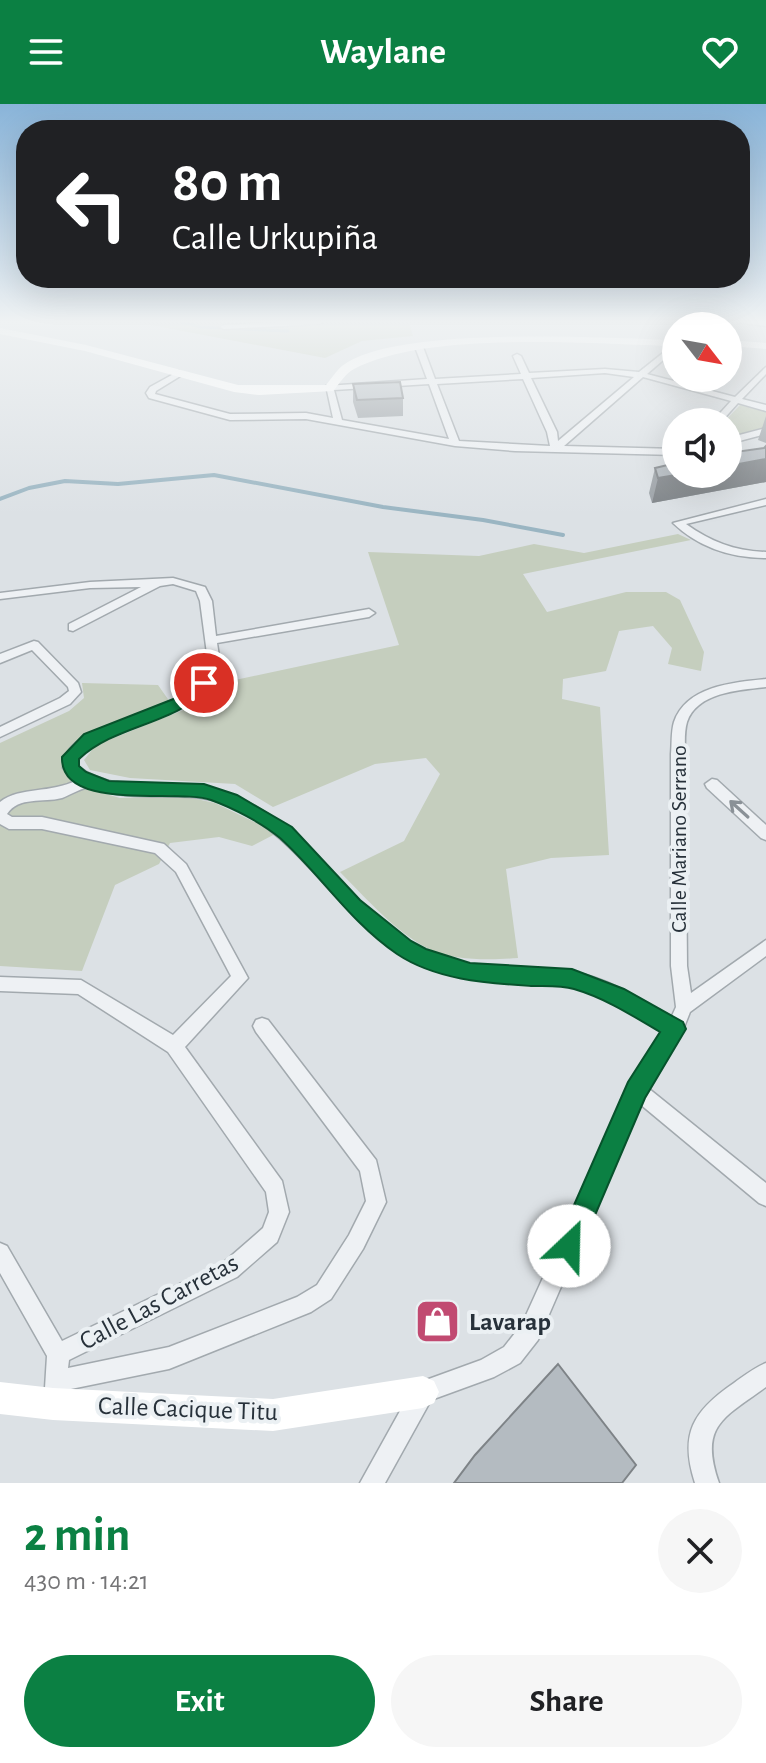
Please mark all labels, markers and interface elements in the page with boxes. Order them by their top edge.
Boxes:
icon: menu [24,30,68,74]
icon: heart [698,30,742,74]
text: Waylane [320,34,446,70]
icon: left [40,152,144,256]
text: 80 m [172,155,282,211]
text: Calle Urkupiña [172,220,378,256]
north arrow [662,312,742,392]
map controls [662,312,742,488]
button: sound [662,408,742,488]
pin [170,649,238,717]
icon: arrive [182,661,226,705]
street label: Calle Mariano Serrano [668,745,690,933]
one-way arrow [729,800,749,818]
position arrow [527,1204,611,1288]
street label: Calle Las Carretas [75,1249,243,1355]
shop icon: Lavarap [414,1298,462,1346]
place label: Lavarap [469,1309,551,1335]
street label: Calle Cacique Titu [98,1393,278,1425]
button: close [658,1509,742,1593]
text: 2 min [24,1512,131,1560]
text: 430 m · 14:21 [24,1568,149,1594]
button: Exit [24,1655,375,1747]
button: Share [391,1655,742,1747]

